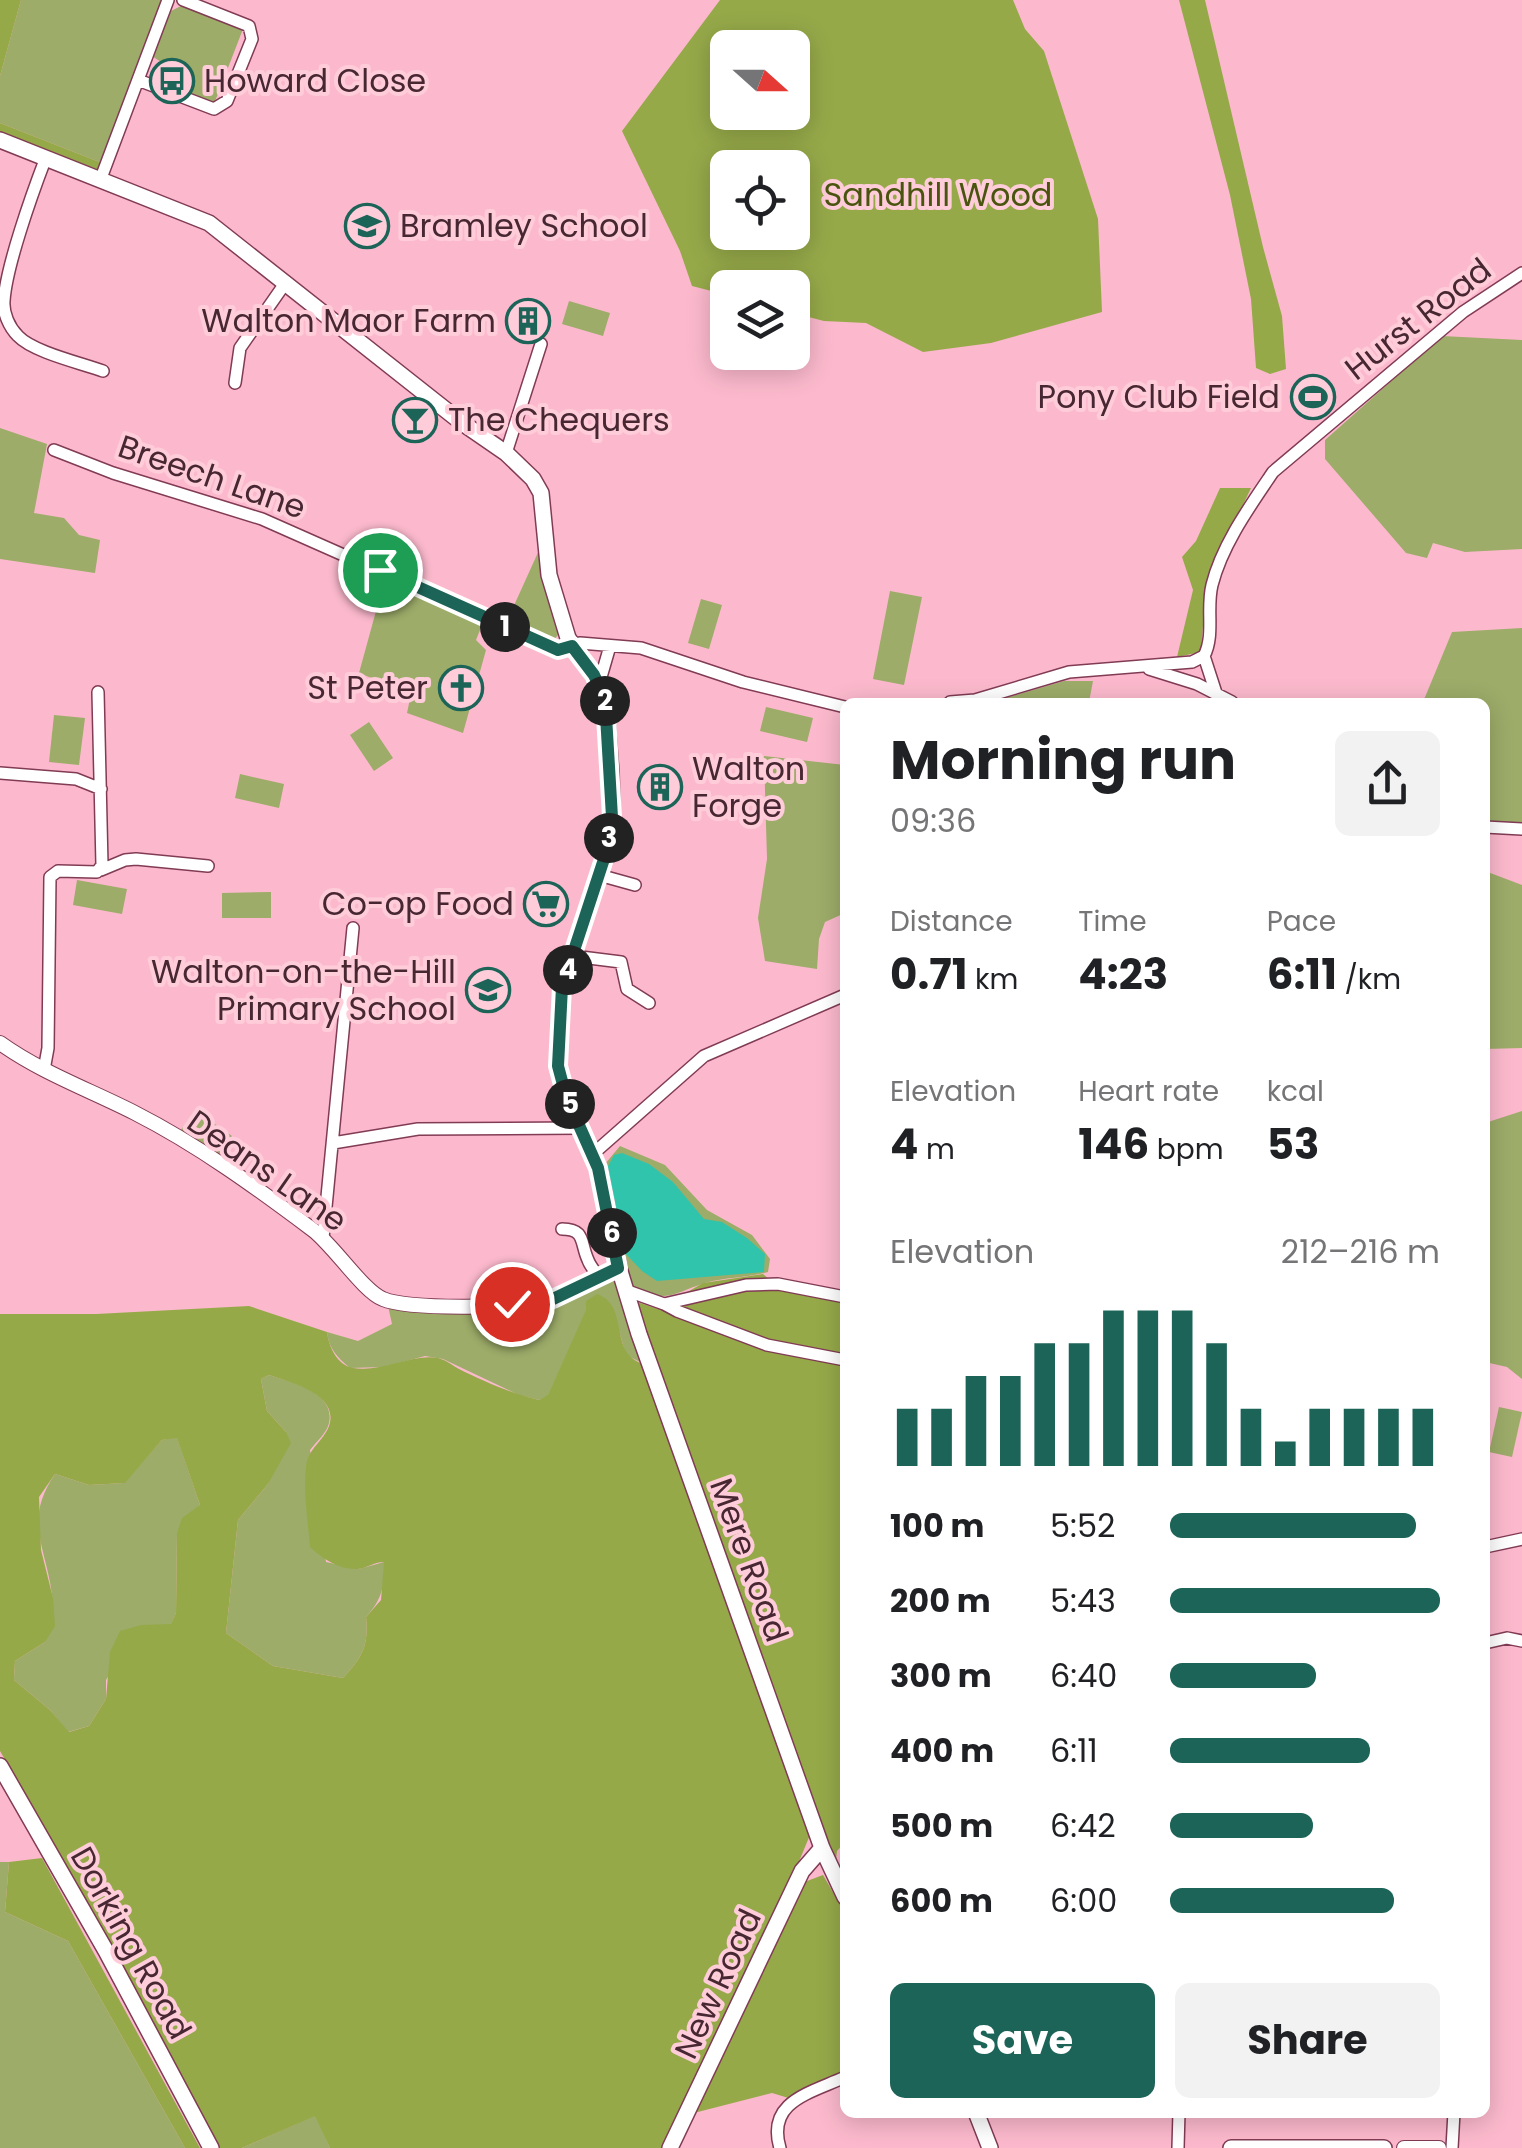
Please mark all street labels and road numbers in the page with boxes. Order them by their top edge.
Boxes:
street label: Hurst Road [1335,247,1500,390]
street label: Breech Lane [112,423,312,530]
street label: Deans Lane [178,1099,356,1242]
street label: Mere Road [699,1472,800,1648]
street label: Dorking Road [60,1839,203,2047]
street label: New Road [663,1902,772,2066]

